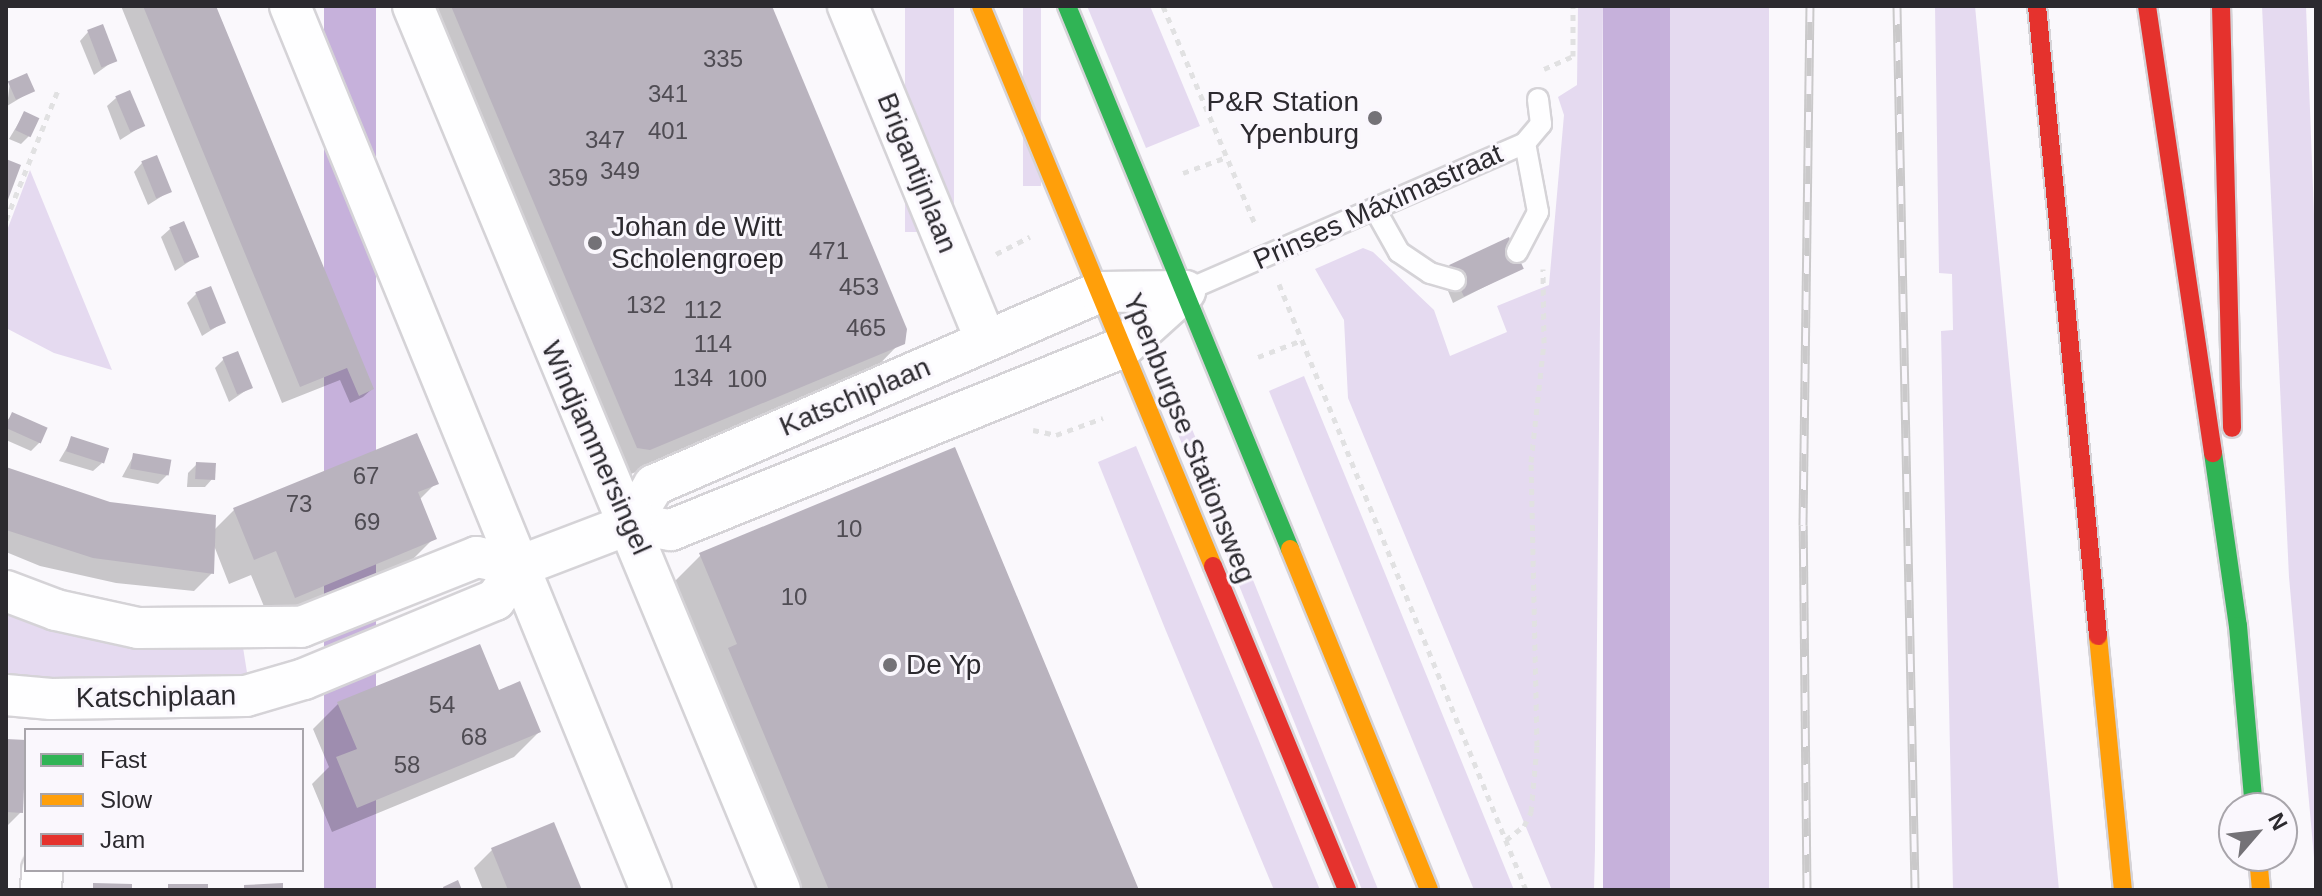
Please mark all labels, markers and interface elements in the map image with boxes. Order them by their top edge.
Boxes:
house number: 335 [703,45,743,73]
house number: 341 [648,80,688,108]
place label: P&R Station Ypenburg [1206,85,1359,151]
street label: Brigantijnlaan [870,88,964,258]
marker: P&R Station Ypenburg [1366,109,1384,127]
house number: 401 [648,117,688,145]
house number: 347 [585,126,625,154]
street label: Prinses Máximastraat [1248,137,1508,277]
house number: 349 [600,157,640,185]
house number: 359 [548,164,588,192]
place label: Johan de Witt Scholengroep [611,210,784,276]
marker: Johan de Witt Scholengroep [586,234,604,252]
house number: 471 [809,237,849,265]
house number: 453 [839,273,879,301]
street label: Ypenburgse Stationsweg [1116,288,1262,588]
house number: 132 [626,291,666,319]
house number: 112 [684,296,722,324]
house number: 465 [846,314,886,342]
house number: 114 [694,330,732,358]
street label: Windjammersingel [534,336,658,560]
street label: Katschiplaan [775,350,935,444]
house number: 134 [673,364,713,392]
house number: 100 [727,365,767,393]
house number: 67 [353,462,379,490]
house number: 73 [286,490,312,518]
house number: 69 [354,508,380,536]
house number: 10 [836,515,862,543]
house number: 10 [781,583,807,611]
place label: De Yp [906,648,982,682]
marker: De Yp [881,656,899,674]
street label: Katschiplaan [76,679,236,715]
house number: 54 [429,691,455,719]
house number: 68 [461,723,487,751]
legend [24,728,304,872]
text: Fast [100,746,147,773]
house number: 58 [394,751,420,779]
text: Slow [100,786,152,813]
north arrow [2218,792,2298,872]
text: N [2263,809,2293,834]
text: Jam [100,826,145,853]

